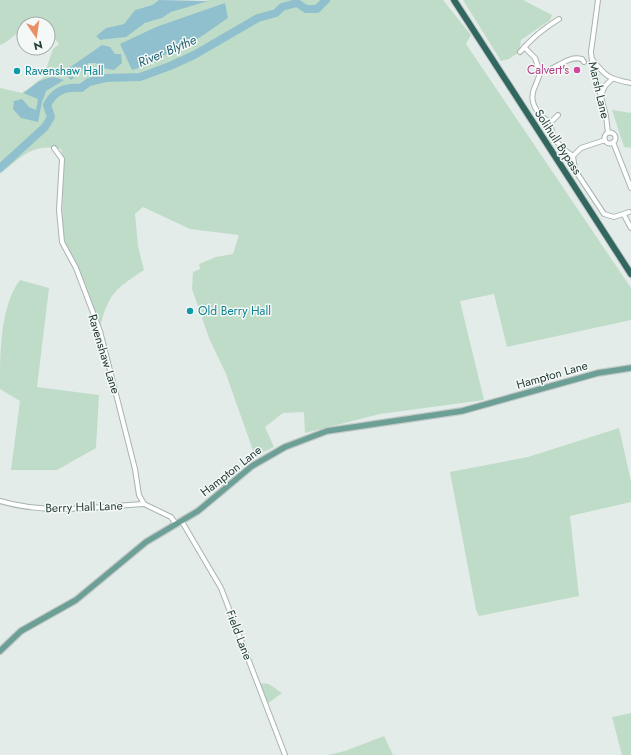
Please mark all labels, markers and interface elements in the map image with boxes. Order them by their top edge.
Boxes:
north arrow [16,16,56,56]
water label: River Blythe [135,30,200,72]
text: N [32,37,44,55]
street label: Marsh Lane [584,60,614,120]
place label: Calvert's [527,61,569,79]
place label: Ravenshaw Hall [25,62,104,80]
marker: Calvert's [572,65,582,75]
marker: Ravenshaw Hall [12,66,22,76]
street label: Solihull Bypass [530,106,586,178]
place label: Old Berry Hall [198,302,271,320]
marker: Old Berry Hall [185,306,195,316]
street label: Ravenshaw Lane [83,312,125,396]
street label: Hampton Lane [514,356,590,394]
street label: Hampton Lane [196,441,266,501]
street label: Berry Hall Lane [45,497,123,517]
street label: Field Lane [221,607,257,663]

